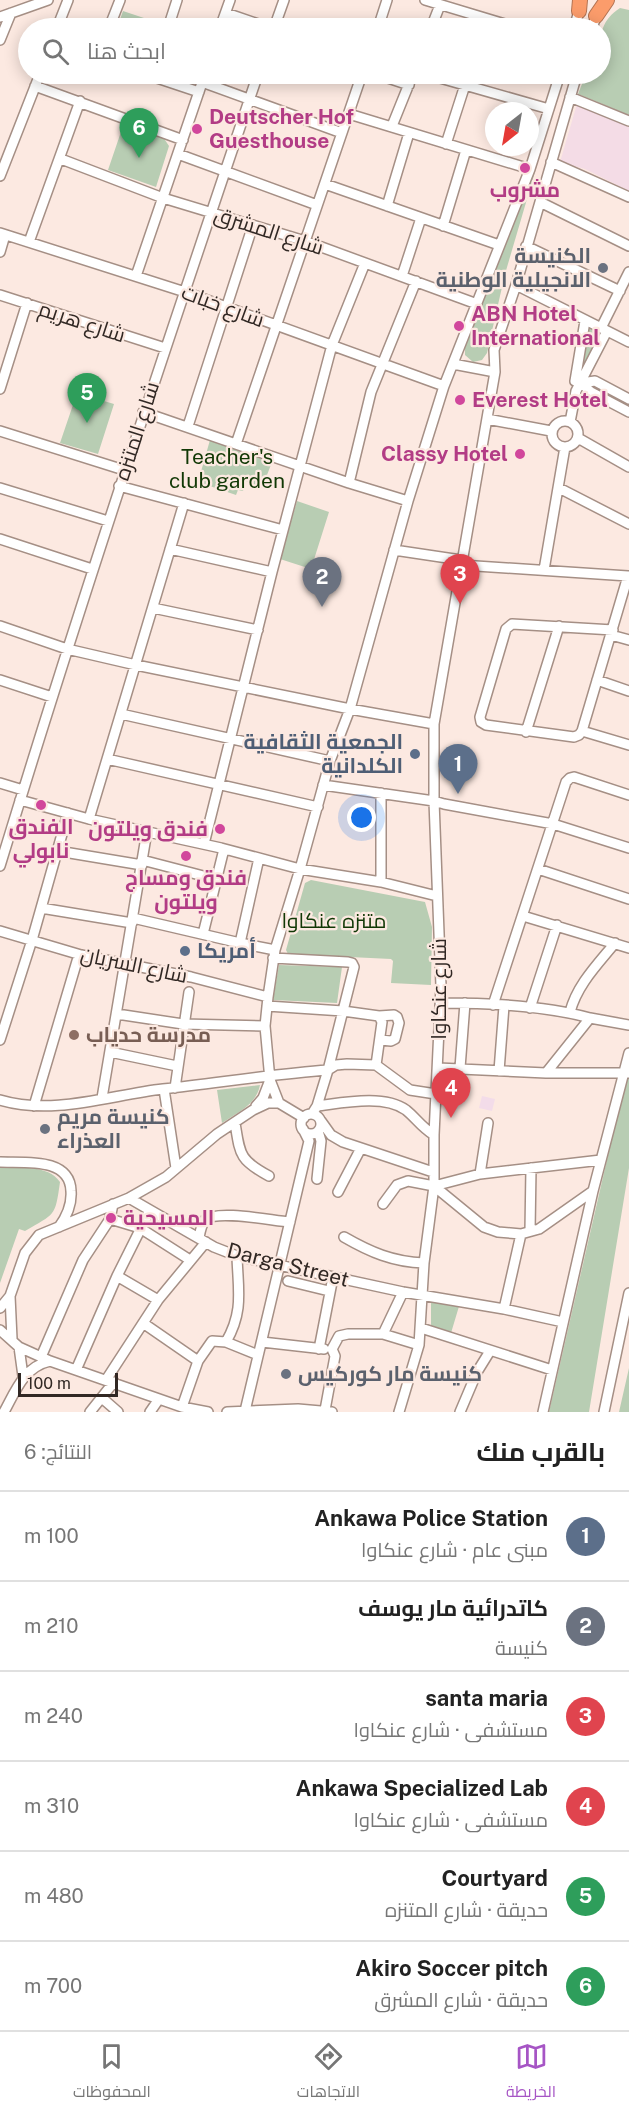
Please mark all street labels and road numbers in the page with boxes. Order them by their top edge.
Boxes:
street label: شارع المشرق [211,201,327,262]
street label: شارع خبات [178,279,268,334]
street label: شارع هريم [35,296,129,349]
street label: شارع المتنزه [109,378,166,484]
street label: شارع عنكاوا [426,938,453,1040]
street label: شارع السريان [78,941,190,990]
street label: Darga Street [225,1237,352,1292]

